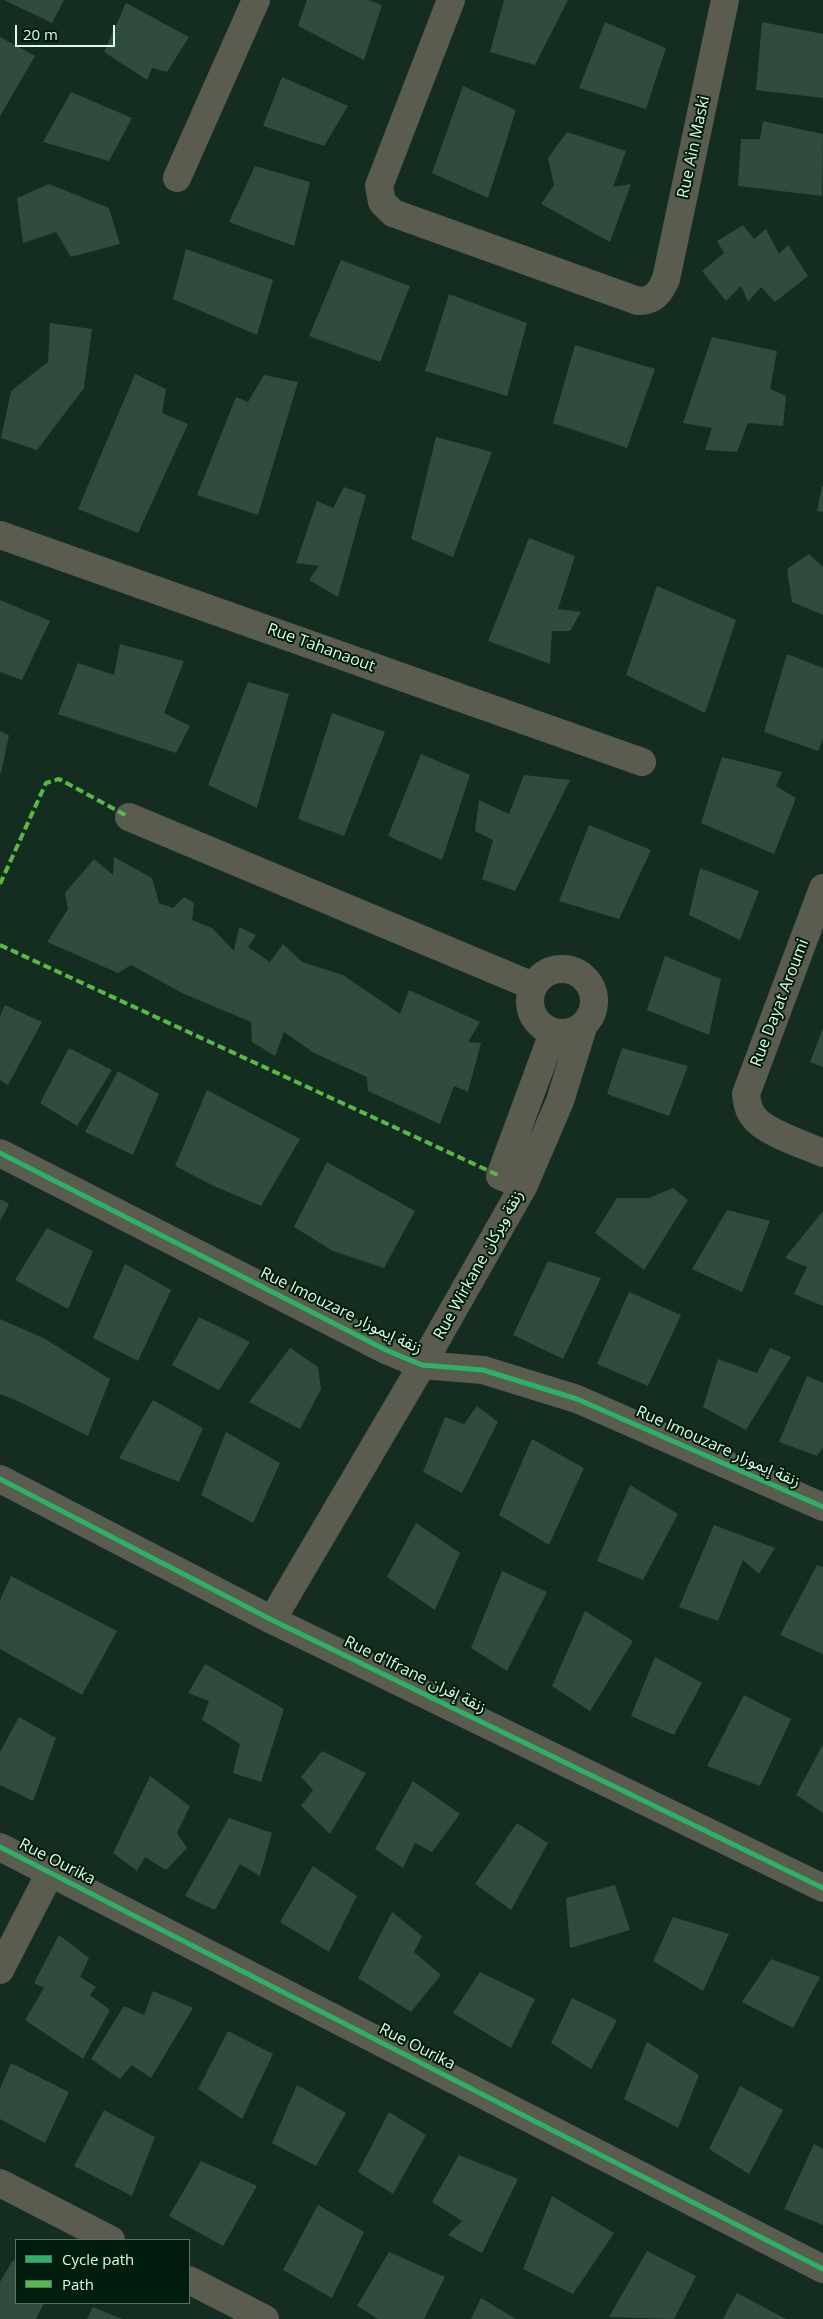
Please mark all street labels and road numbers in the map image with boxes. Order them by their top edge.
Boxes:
street label: Rue Ain Maski [674,94,714,200]
street label: Rue Tahanaout [265,620,377,676]
street label: Rue Dayat Aroumi [747,937,813,1069]
street label: Rue Wirkane زنقة ويركان [430,1187,528,1343]
street label: Rue Imouzare زنقة إيموزار [257,1263,425,1359]
street label: Rue Imouzare زنقة إيموزار [633,1402,803,1492]
street label: Rue d'Ifrane زنقة إفران [341,1632,489,1718]
street label: Rue Ourika [16,1835,98,1889]
street label: Rue Ourika [376,2020,458,2074]

